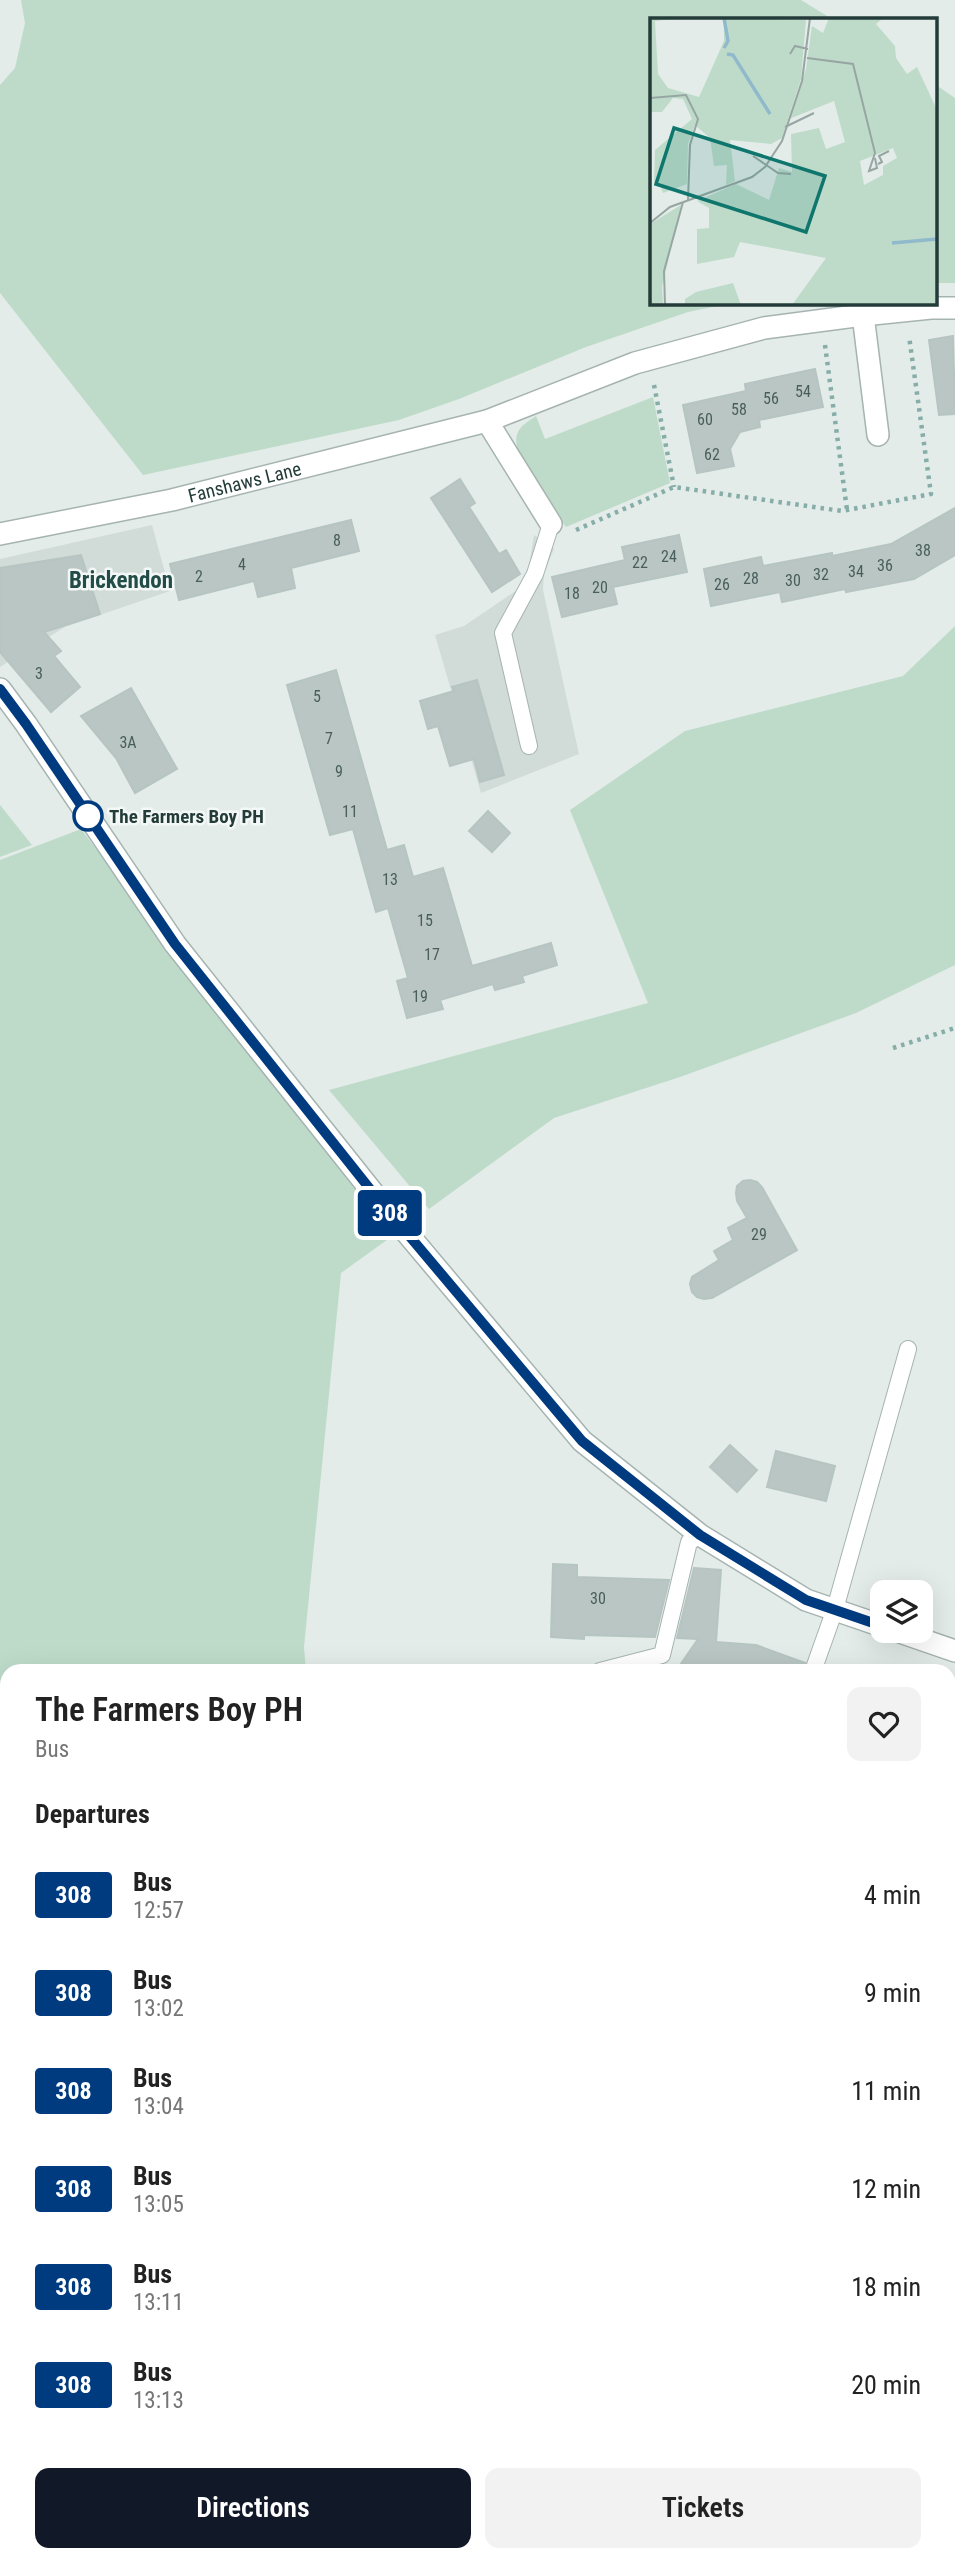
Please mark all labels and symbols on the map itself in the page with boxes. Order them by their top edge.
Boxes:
inset map [650,18,937,304]
house number: 54 [795,382,811,401]
house number: 56 [763,389,779,408]
house number: 58 [731,400,747,419]
house number: 60 [697,410,713,429]
house number: 62 [704,445,720,464]
street label: Fanshaws Lane [185,457,303,507]
house number: 8 [333,531,341,550]
house number: 38 [915,541,931,560]
house number: 24 [661,547,677,566]
house number: 22 [632,553,648,572]
house number: 4 [238,555,246,574]
house number: 36 [877,556,893,575]
house number: 34 [848,562,864,581]
house number: 32 [813,565,829,584]
district label: Brickendon [69,567,173,594]
house number: 2 [195,567,203,586]
house number: 28 [743,569,759,588]
house number: 30 [785,571,801,590]
house number: 26 [714,575,730,594]
house number: 20 [592,578,608,597]
house number: 18 [564,584,580,603]
house number: 3 [35,664,43,683]
house number: 5 [313,687,321,706]
house number: 7 [325,729,333,748]
house number: 3A [119,733,137,752]
house number: 9 [335,762,343,781]
marker: The Farmers Boy PH [73,801,103,831]
house number: 11 [342,802,358,821]
place label: The Farmers Boy PH [109,805,264,828]
house number: 13 [382,870,398,889]
house number: 15 [417,911,433,930]
house number: 17 [424,945,440,964]
house number: 19 [412,987,428,1006]
line badge: 308 [350,1190,430,1236]
house number: 29 [751,1225,767,1244]
house number: 30 [590,1589,606,1608]

